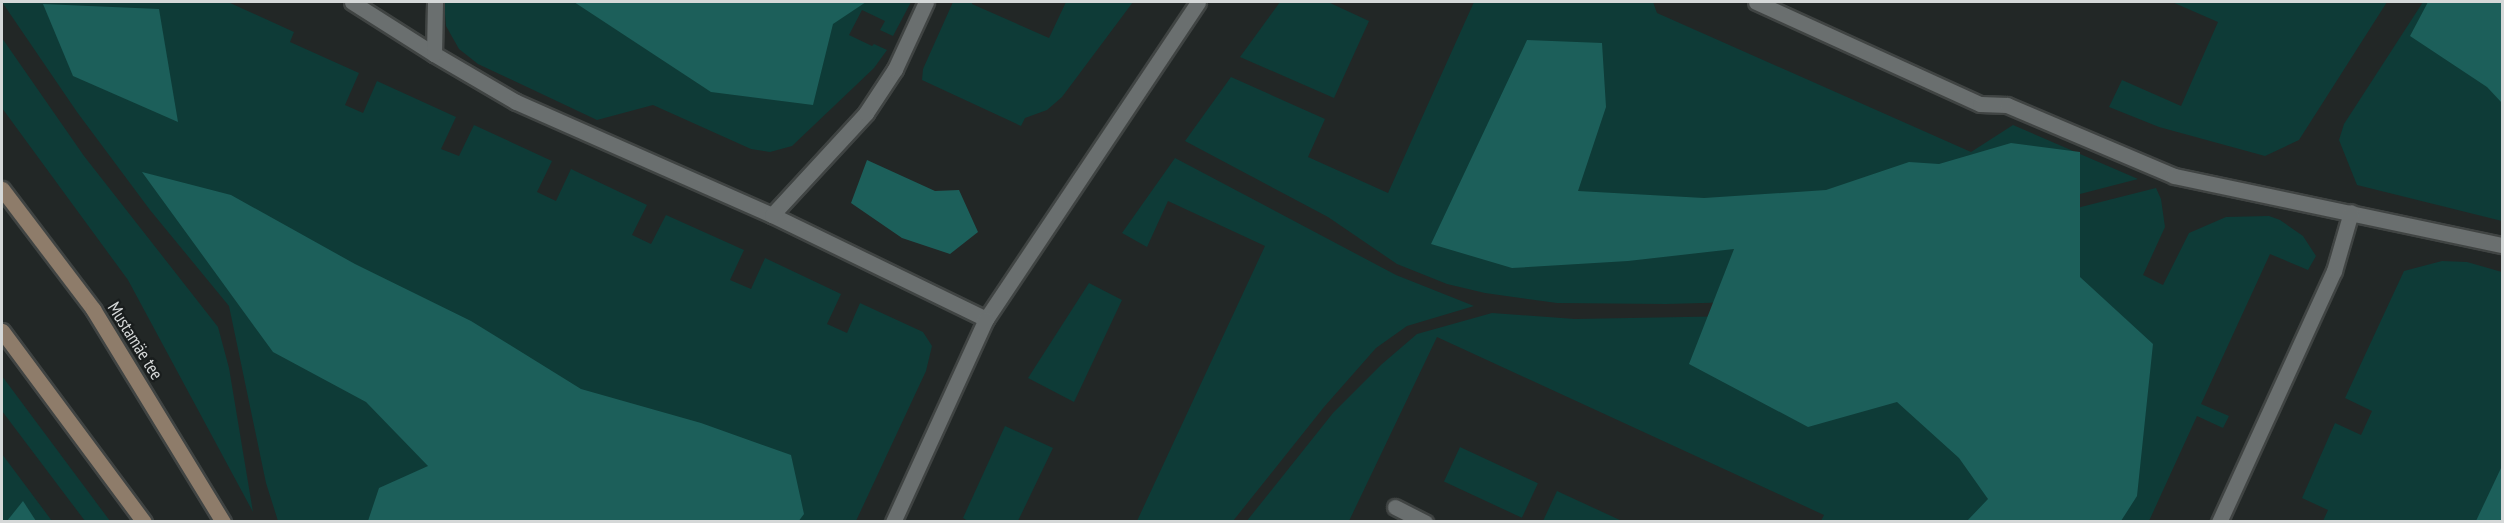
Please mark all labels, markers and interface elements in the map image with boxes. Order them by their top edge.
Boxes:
street label: Mustamäe tee [103,298,167,384]

